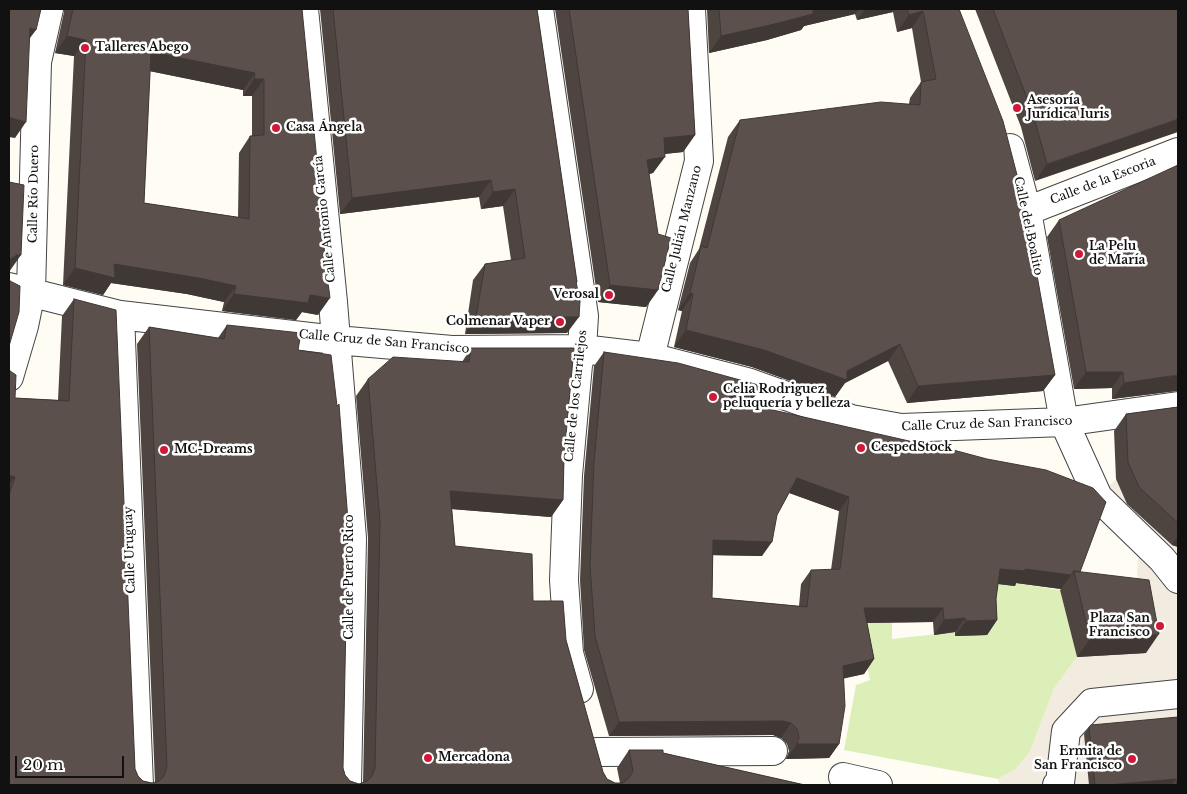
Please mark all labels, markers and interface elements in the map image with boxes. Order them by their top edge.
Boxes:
place label: Talleres Abego [95,41,189,55]
marker: Talleres Abego [79,42,91,54]
place label: Asesoría Jurídica Iuris [1027,94,1109,122]
marker: Asesoría Jurídica Iuris [1011,102,1023,114]
place label: Casa Ángela [286,121,362,135]
marker: Casa Ángela [270,122,282,134]
street label: Calle Río Duero [26,145,42,243]
street label: Calle de la Escoria [1048,154,1158,208]
street label: Calle Antonio García [311,155,339,283]
street label: Calle Julián Manzano [659,164,705,294]
street label: Calle del Boalito [1010,175,1046,277]
place label: La Pelu de María [1089,240,1145,268]
marker: La Pelu de María [1073,248,1085,260]
place label: Verosal [553,288,599,302]
marker: Verosal [603,289,615,301]
place label: Colmenar Vaper [446,315,550,329]
marker: Colmenar Vaper [554,316,566,328]
street label: Calle Cruz de San Francisco [298,327,470,357]
street label: Calle de los Carrilejos [562,329,590,463]
place label: Celia Rodriguez peluquería y belleza [723,383,850,411]
marker: Celia Rodriguez peluquería y belleza [707,391,719,403]
street label: Calle Cruz de San Francisco [901,414,1073,434]
place label: CespedStock [871,441,952,455]
marker: CespedStock [855,442,867,454]
place label: MC-Dreams [174,443,253,457]
marker: MC-Dreams [158,444,170,456]
street label: Calle Uruguay [121,506,139,594]
street label: Calle de Puerto Rico [343,514,357,640]
place label: Plaza San Francisco [1089,612,1150,640]
marker: Plaza San Francisco [1154,620,1166,632]
place label: Ermita de San Francisco [1034,745,1122,773]
scale bar [18,746,126,778]
place label: Mercadona [438,751,510,765]
marker: Mercadona [422,752,434,764]
marker: Ermita de San Francisco [1126,753,1138,765]
text: 20 m [23,755,63,774]

